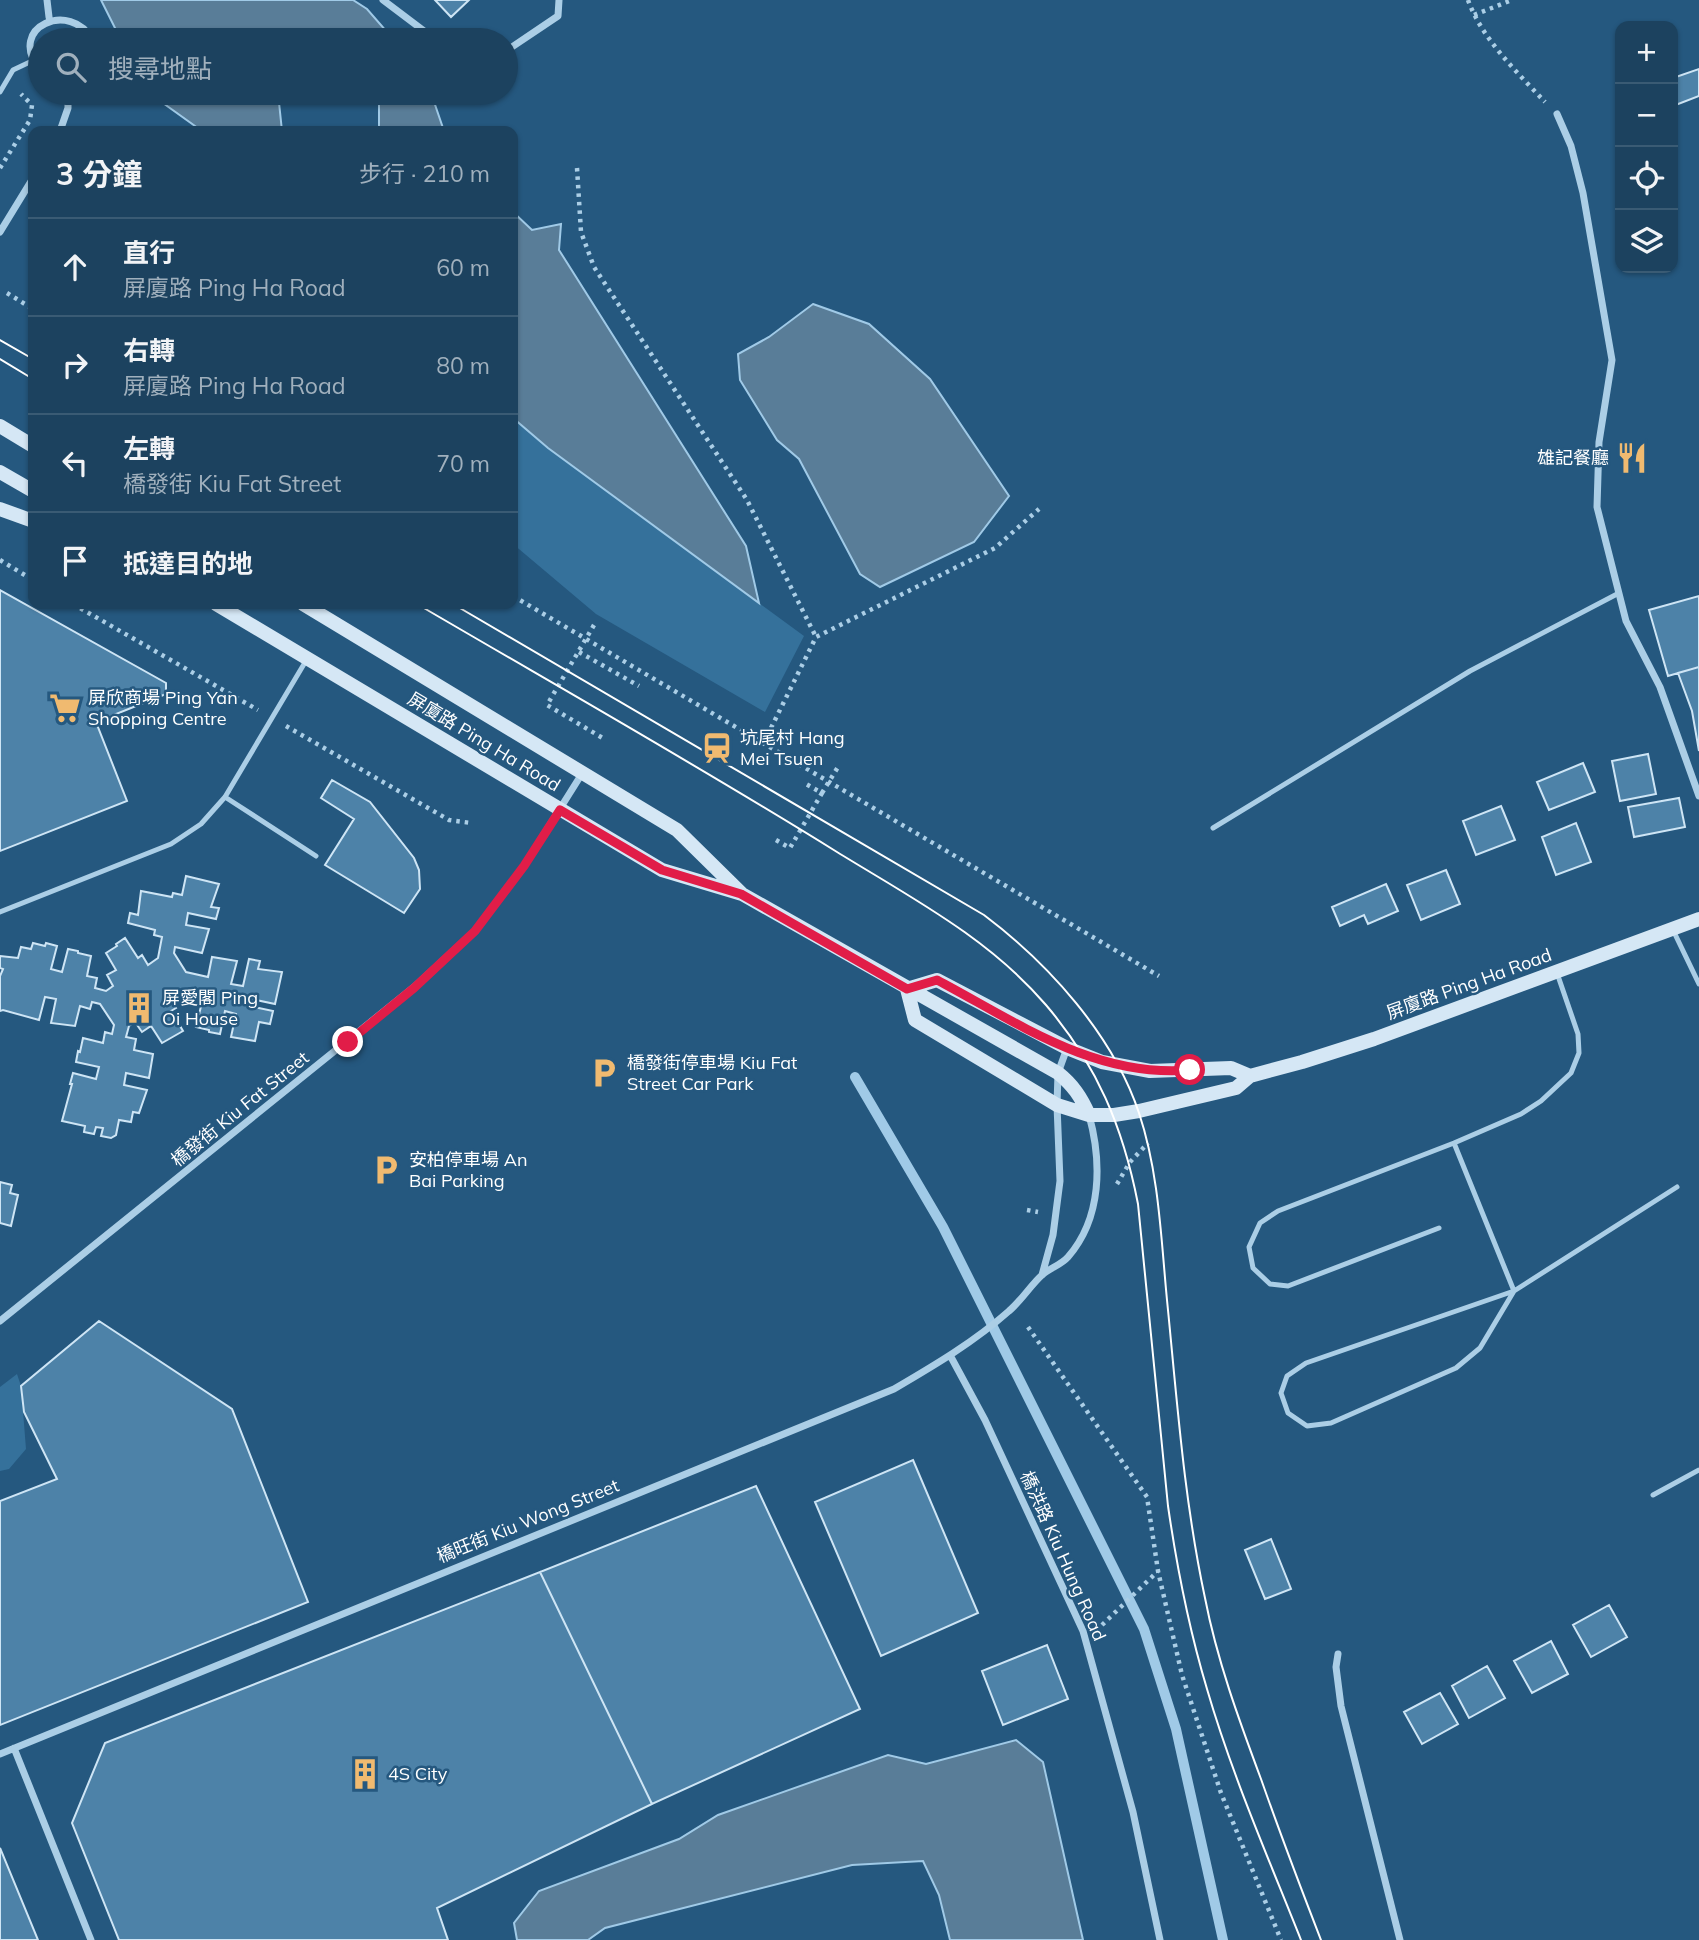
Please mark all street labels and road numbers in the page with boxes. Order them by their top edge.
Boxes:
street label: 屏廈路 Ping Ha Road [404,687,565,796]
street label: 屏廈路 Ping Ha Road [1383,943,1555,1024]
street label: 橋發街 Kiu Fat Street [166,1046,313,1171]
street label: 橋洪路 Kiu Hung Road [1016,1467,1111,1644]
street label: 橋旺街 Kiu Wong Street [433,1473,622,1568]

